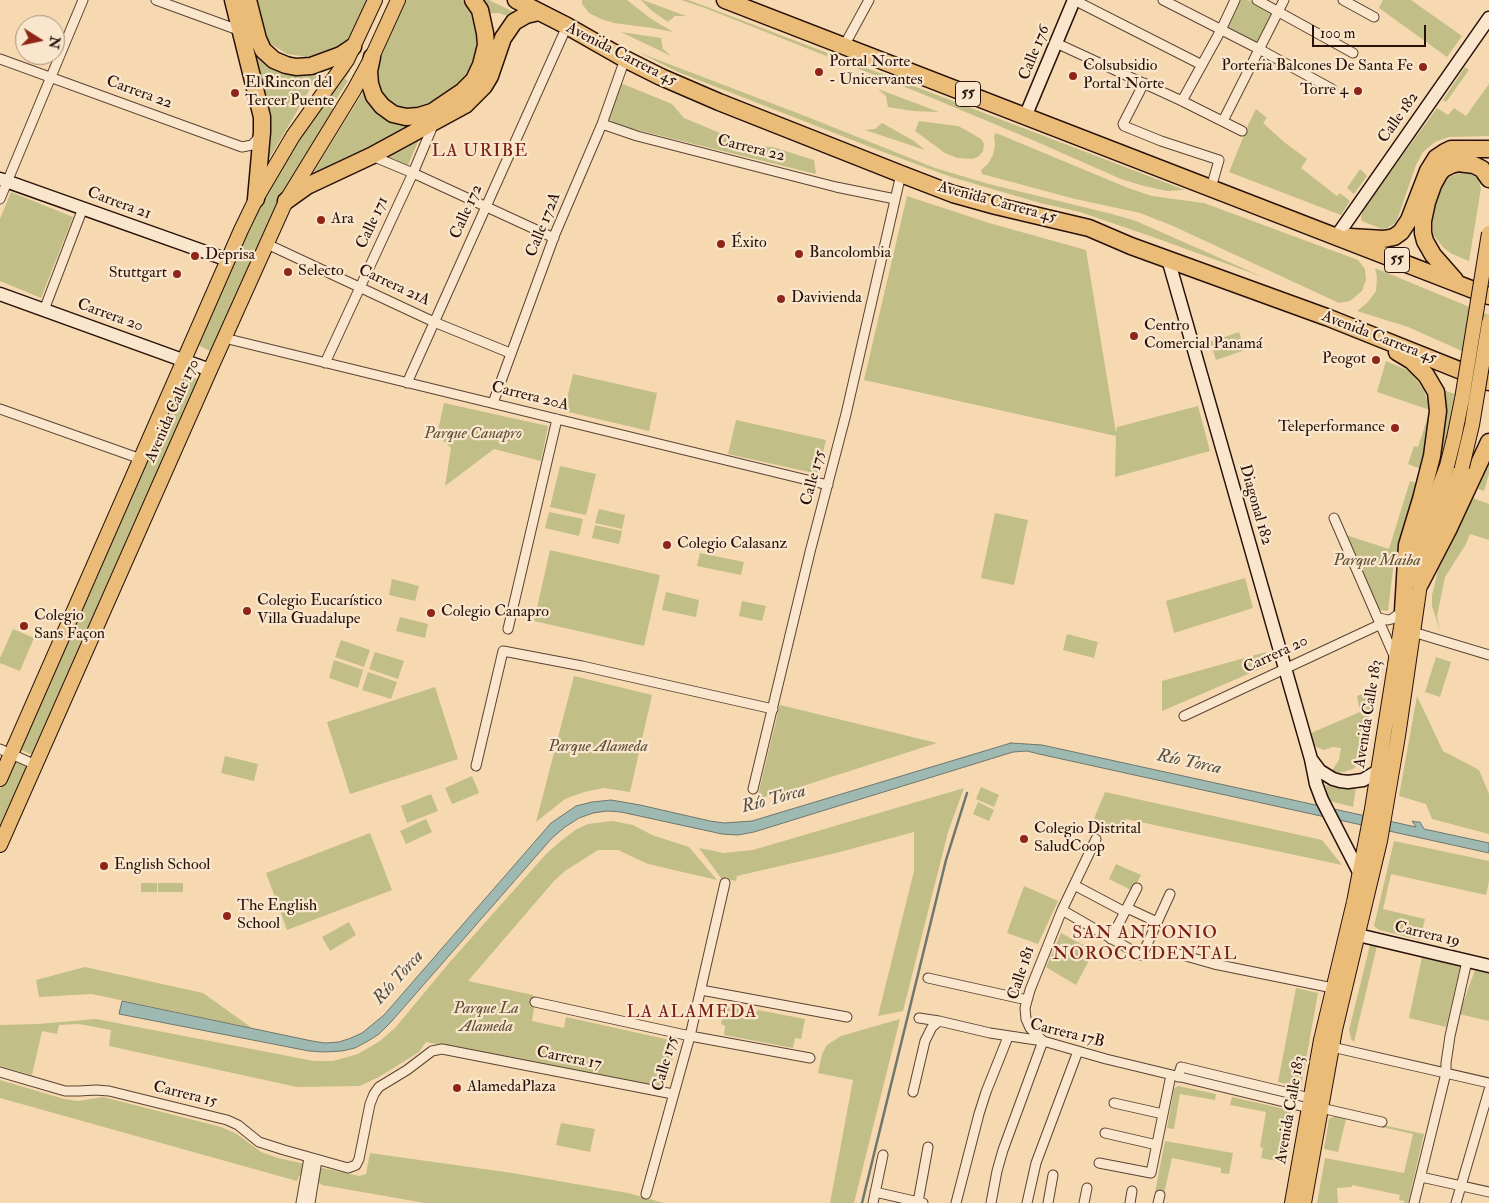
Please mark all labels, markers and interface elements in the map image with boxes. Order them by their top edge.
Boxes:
north arrow [15,15,65,65]
scale bar [1314,15,1428,47]
street label: Avenida Carrera 45 [562,19,680,91]
street label: Calle 176 [1015,23,1055,83]
text: 100 m [1320,24,1355,43]
text: N [45,35,64,50]
place label: Portal Norte - Unicervantes [829,53,923,91]
place label: Colsubsidio Portal Norte [1083,57,1164,95]
place label: Porteria Balcones De Santa Fe [1221,57,1413,77]
marker: Porteria Balcones De Santa Fe [1417,61,1429,73]
marker: Portal Norte - Unicervantes [813,66,825,78]
marker: Colsubsidio Portal Norte [1067,70,1079,82]
street label: Carrera 22 [103,72,175,114]
place label: El Rincon del Tercer Puente [245,74,334,112]
place label: Torre 4 [1300,81,1348,101]
road number: 55 [956,82,980,106]
marker: Torre 4 [1352,85,1364,97]
marker: El Rincon del Tercer Puente [229,87,241,99]
street label: Calle 182 [1375,89,1423,147]
street label: Carrera 22 [715,131,787,167]
district label: LA URIBE [431,141,529,163]
street label: Avenida Carrera 45 [936,178,1058,228]
street label: Calle 172 [447,182,487,242]
street label: Carrera 21 [84,184,154,224]
street label: Calle 172A [522,190,566,260]
street label: Calle 171 [353,194,393,252]
place label: Ara [331,210,354,230]
marker: Ara [315,214,327,226]
place label: Éxito [731,234,767,254]
marker: Éxito [715,238,727,250]
place label: Bancolombia [809,244,891,264]
place label: Deprisa [205,246,255,266]
marker: Bancolombia [793,248,805,260]
road number: 55 [1384,248,1410,272]
marker: Deprisa [189,250,201,262]
street label: Carrera 21A [355,261,433,311]
place label: Selecto [298,262,344,282]
place label: Stuttgart [109,264,167,284]
marker: Selecto [282,266,294,278]
marker: Stuttgart [171,268,183,280]
place label: Davivienda [791,289,862,309]
marker: Davivienda [775,293,787,305]
street label: Carrera 20 [74,295,146,337]
street label: Avenida Carrera 45 [1319,307,1439,369]
place label: Centro Comercial Panamá [1144,317,1262,355]
marker: Centro Comercial Panamá [1128,330,1140,342]
place label: Peogot [1322,350,1366,370]
marker: Peogot [1370,354,1382,366]
street label: Avenida Calle 170 [142,356,204,466]
street label: Carrera 20A [489,378,571,416]
place label: Teleperformance [1278,418,1385,438]
marker: Teleperformance [1389,422,1401,434]
park label: Parque Canapro [424,425,522,445]
street label: Calle 175 [797,448,831,508]
street label: Diagonal 182 [1234,462,1276,548]
place label: Colegio Calasanz [677,535,787,555]
marker: Colegio Calasanz [661,539,673,551]
park label: Parque Maiba [1333,552,1421,572]
place label: Colegio Eucarístico Villa Guadalupe [257,592,382,630]
place label: Colegio Canapro [441,603,549,623]
marker: Colegio Eucarístico Villa Guadalupe [241,605,253,617]
place label: Colegio Sans Façon [34,607,105,645]
marker: Colegio Canapro [425,607,437,619]
marker: Colegio Sans Façon [18,620,30,632]
street label: Carrera 20 [1241,632,1311,678]
street label: Avenida Calle 183 [1351,659,1387,769]
park label: Parque Alameda [548,738,648,758]
water label: Río Torca [1155,746,1223,780]
water label: Río Torca [740,781,808,819]
place label: Colegio Distrital SaludCoop [1034,820,1141,858]
marker: Colegio Distrital SaludCoop [1018,833,1030,845]
place label: English School [114,856,210,876]
marker: English School [98,860,110,872]
place label: The English School [237,897,317,935]
marker: The English School [221,910,233,922]
street label: Carrera 19 [1392,918,1462,952]
district label: SAN ANTONIO NOROCCIDENTAL [1051,923,1239,966]
street label: Calle 181 [1004,944,1040,1002]
water label: Río Torca [369,946,429,1010]
park label: Parque La Alameda [453,1000,519,1038]
district label: LA ALAMEDA [625,1002,759,1024]
street label: Carrera 17B [1028,1015,1106,1053]
street label: Calle 175 [649,1034,683,1094]
street label: Carrera 17 [535,1043,603,1075]
street label: Avenida Calle 183 [1272,1055,1310,1165]
street label: Carrera 15 [151,1078,219,1112]
place label: AlamedaPlaza [467,1078,556,1098]
marker: AlamedaPlaza [451,1082,463,1094]

